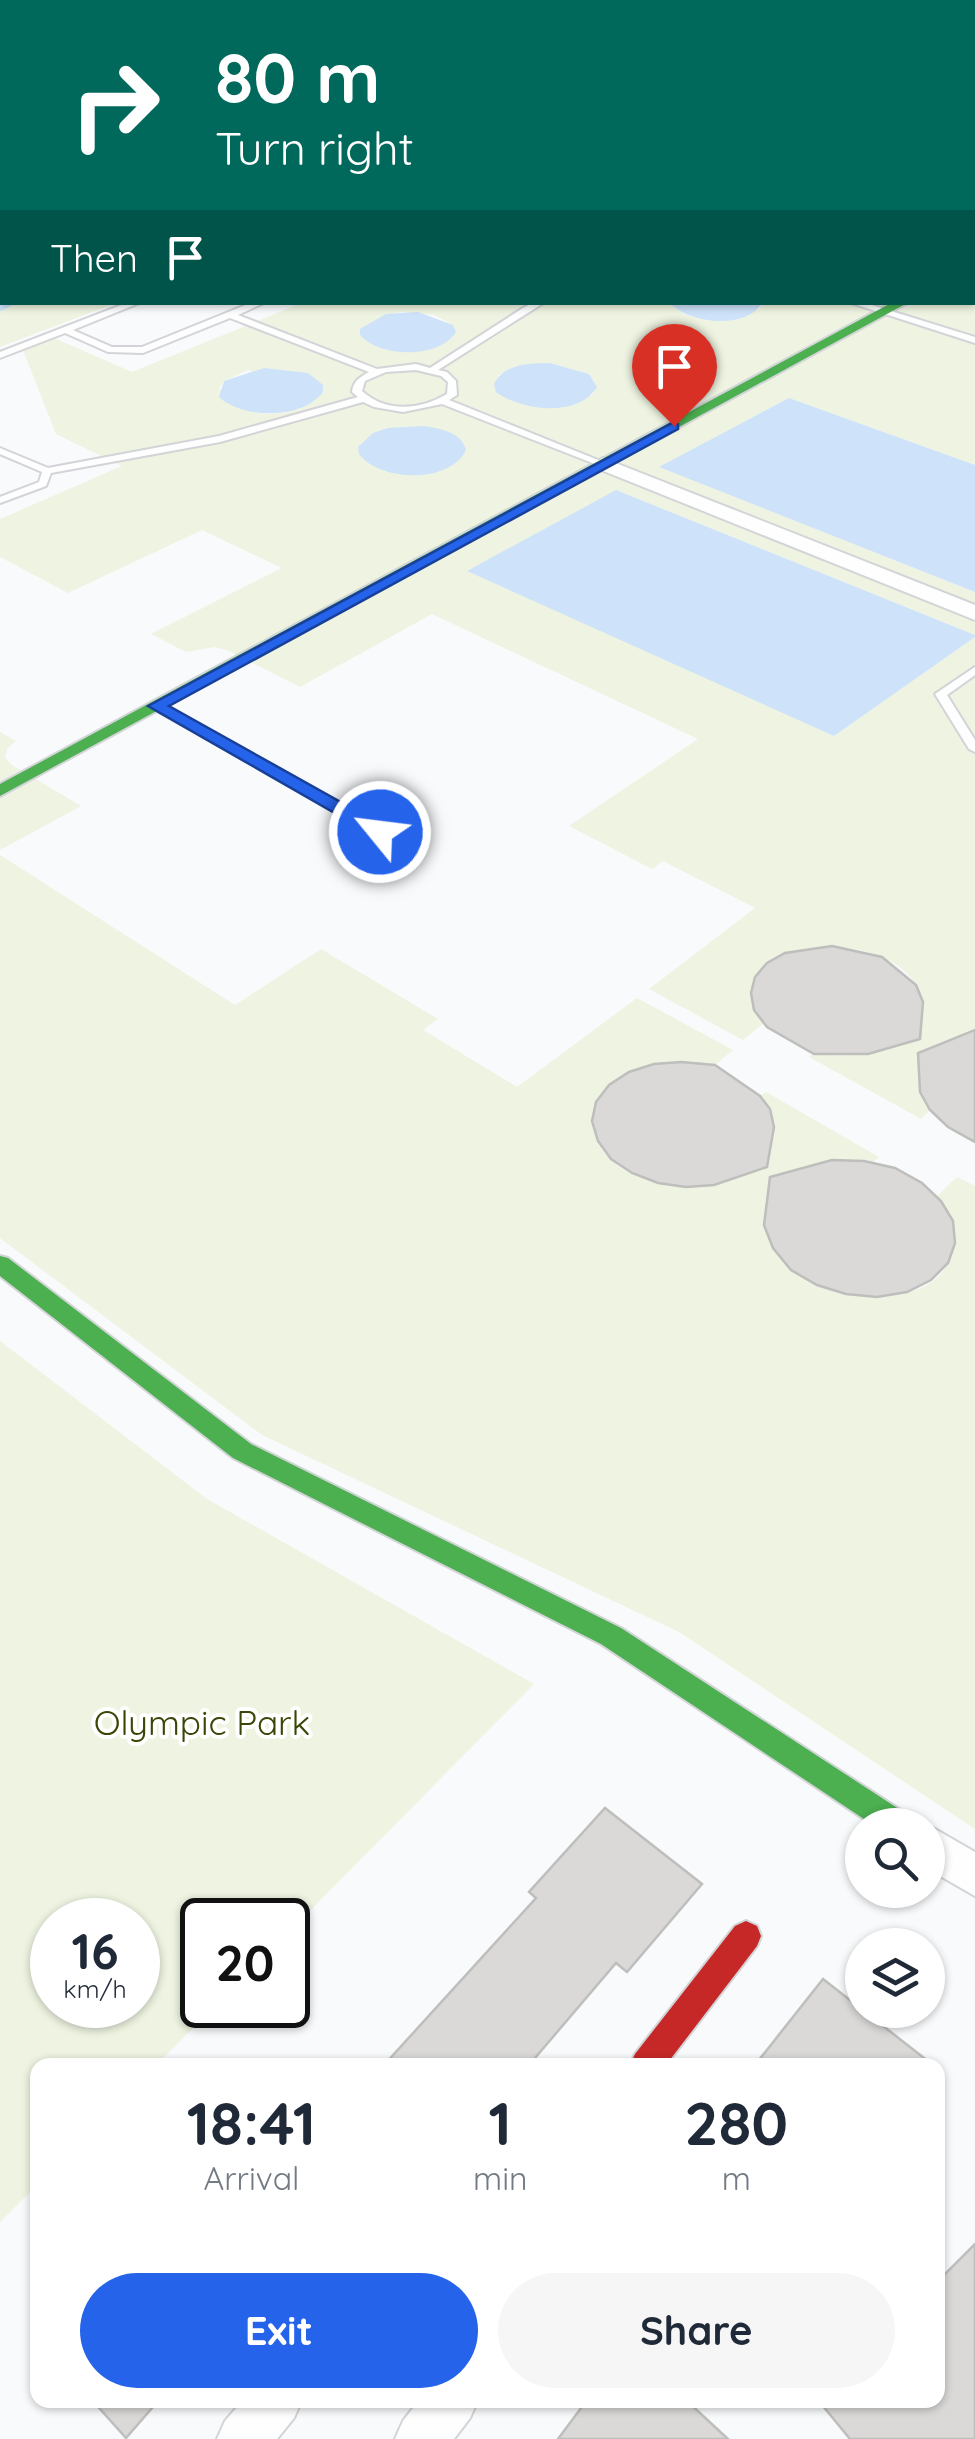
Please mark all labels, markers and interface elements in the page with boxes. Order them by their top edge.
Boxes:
text: 80 m [215,33,380,121]
icon: right [50,40,180,170]
text: Turn right [215,120,414,176]
icon: arrive [158,230,213,285]
text: Then [50,234,138,282]
pin [632,324,717,427]
icon: arrive [647,339,702,394]
position arrow [328,780,432,884]
park label: Olympic Park [94,1700,310,1744]
map controls [845,1808,945,2028]
button: search [845,1808,945,1908]
speed limit sign: 20 [180,1898,310,2028]
text: 16 [71,1919,119,1982]
button: layers [845,1928,945,2028]
text: km/h [63,1973,127,2004]
text: 18:41 [187,2085,316,2160]
text: 1 [489,2085,512,2160]
text: 280 [684,2085,788,2160]
text: Arrival [204,2158,299,2198]
text: min [473,2158,528,2198]
text: m [722,2158,751,2198]
button: Exit [80,2273,478,2388]
button: Share [498,2273,895,2388]

